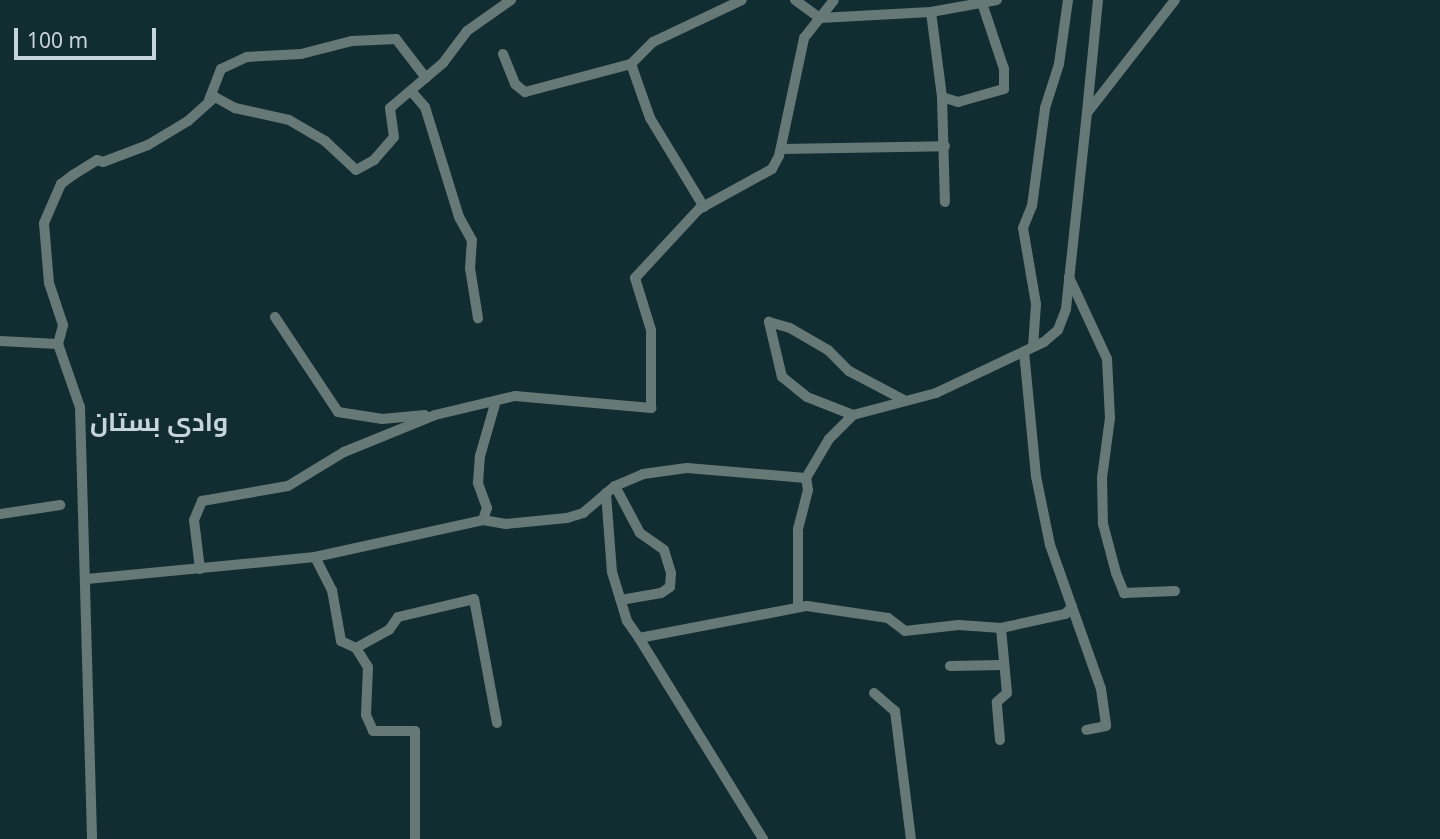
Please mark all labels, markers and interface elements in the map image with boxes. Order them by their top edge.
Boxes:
scale bar [18,14,159,58]
text: 100 m [27,26,88,54]
district label: وادي بستان [90,406,228,438]

